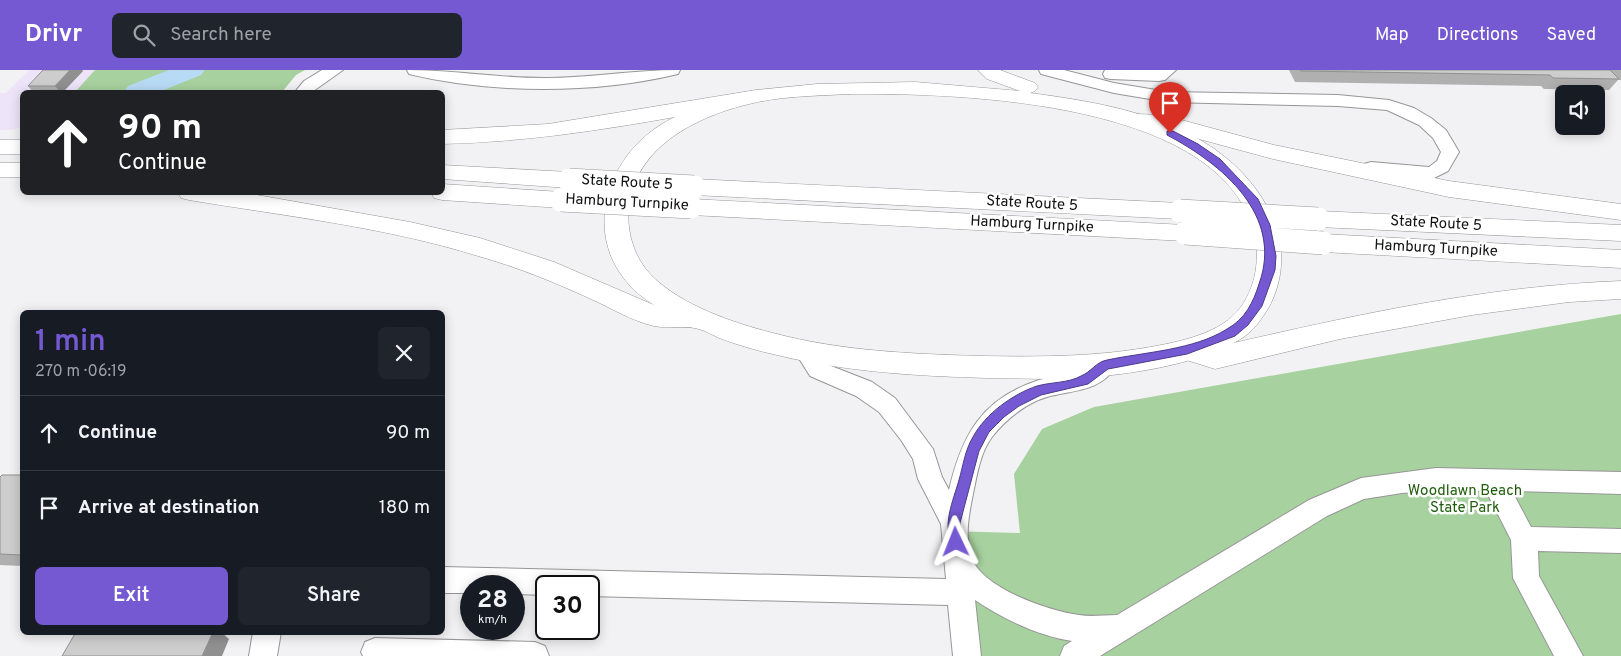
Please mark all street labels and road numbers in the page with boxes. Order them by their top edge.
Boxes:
street label: State Route 5 [581,171,673,195]
street label: Hamburg Turnpike [565,190,689,216]
street label: State Route 5 [986,192,1078,216]
street label: Hamburg Turnpike [970,212,1094,238]
street label: State Route 5 [1390,212,1482,236]
street label: Hamburg Turnpike [1374,236,1498,262]

